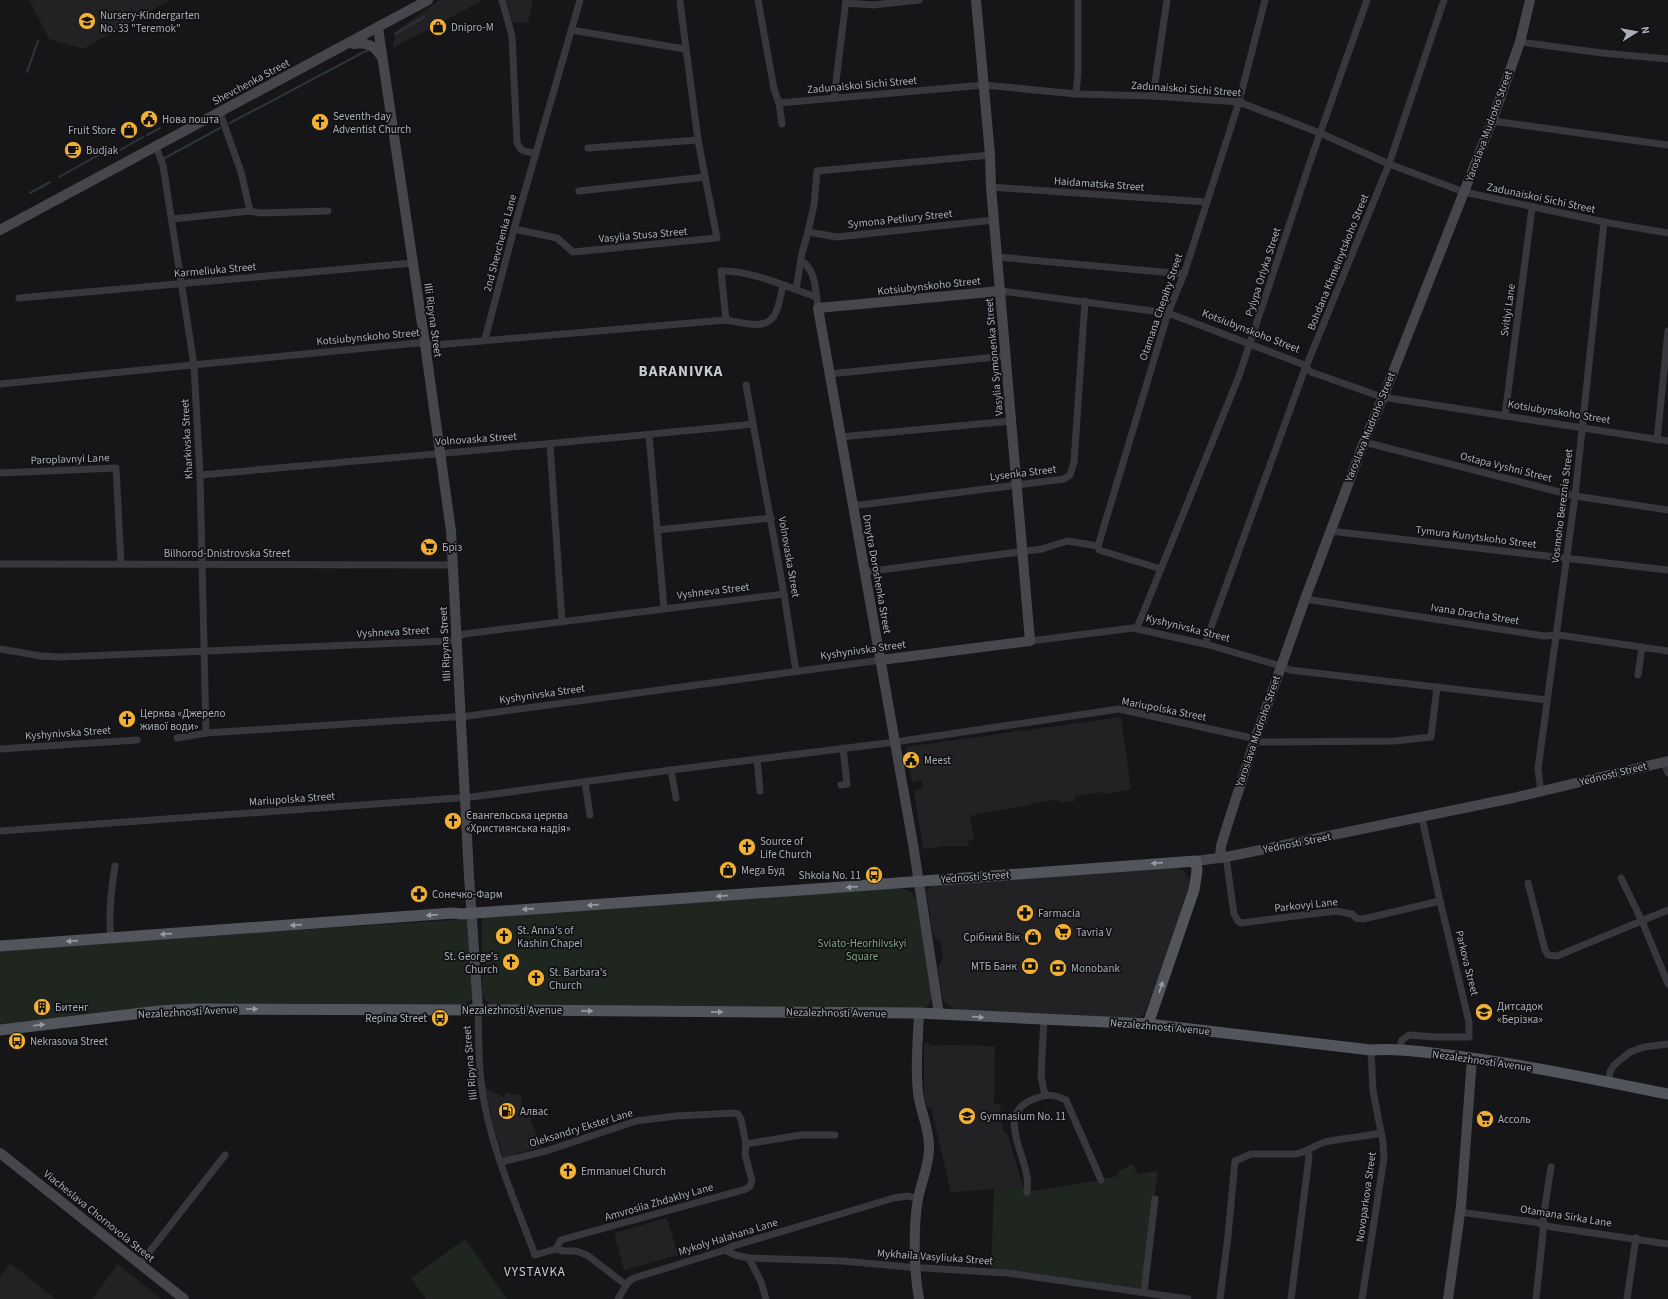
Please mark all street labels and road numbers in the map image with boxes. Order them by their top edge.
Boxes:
street label: Shevchenka Street [210,55,293,109]
street label: Yaroslava Mudroho Street [1462,68,1516,184]
street label: Zadunaiskoi Sichi Street [806,73,918,97]
street label: Zadunaiskoi Sichi Street [1130,78,1242,100]
street label: Haidamatska Street [1053,173,1145,195]
street label: Zadunaiskoi Sichi Street [1485,179,1597,217]
street label: Bohdana Khmelnytskoho Street [1304,191,1372,332]
street label: 2nd Shevchenka Lane [480,192,520,293]
street label: Symona Petliury Street [847,206,953,232]
street label: Vasylia Stusa Street [598,224,688,246]
street label: Pylypa Orlyka Street [1242,225,1285,318]
street label: Otamana Chepihy Street [1136,251,1186,362]
street label: Karmeliuka Street [173,259,257,281]
street label: Kotsiubynskoho Street [877,273,982,299]
street label: Illi Ripyna Street [420,282,446,358]
street label: Svitlyi Lane [1497,282,1519,337]
street label: Vasylia Symonenka Street [981,297,1007,417]
street label: Kotsiubynskoho Street [1200,305,1302,357]
street label: Kotsiubynskoho Street [316,325,421,349]
street label: Yaroslava Mudroho Street [1341,370,1399,485]
street label: Kotsiubynskoho Street [1507,396,1612,428]
street label: Kharkivska Street [177,398,197,479]
street label: Volnovaska Street [435,429,518,449]
street label: Ostapa Vyshni Street [1458,448,1554,486]
street label: Vosmoho Bereznia Street [1548,448,1576,564]
street label: Paroplavnyi Lane [30,450,110,468]
street label: Lysenka Street [989,461,1057,485]
street label: Dmytra Doroshenka Street [859,513,895,635]
street label: Volnovaska Street [775,515,804,599]
street label: Tymura Kunytskoho Street [1415,522,1538,552]
street label: Bilhorod-Dnistrovska Street [164,546,291,561]
street label: Vyshneva Street [676,579,750,603]
street label: Ivana Dracha Street [1430,600,1521,628]
street label: Illi Ripyna Street [436,606,454,682]
street label: Kyshynivska Street [1144,610,1232,646]
street label: Vyshneva Street [356,623,430,641]
street label: Kyshynivska Street [819,637,907,663]
street label: Yaroslava Mudroho Street [1232,673,1284,790]
street label: Kyshynivska Street [498,681,586,707]
street label: Mariupolska Street [1120,693,1208,725]
street label: Kyshynivska Street [25,722,112,743]
street label: Yednosti Street [1577,758,1648,790]
street label: Mariupolska Street [248,788,336,809]
street label: Yednosti Street [1261,829,1333,857]
street label: Yednosti Street [939,867,1010,887]
street label: Parkovyi Lane [1273,894,1339,916]
street label: Parkova Street [1452,929,1482,997]
street label: Nezalezhnosti Avenue [138,1002,239,1022]
street label: Nezalezhnosti Avenue [462,1003,563,1018]
street label: Nezalezhnosti Avenue [786,1005,887,1021]
street label: Nezalezhnosti Avenue [1109,1015,1211,1039]
street label: Illi Ripyna Street [459,1025,481,1101]
street label: Nezalezhnosti Avenue [1431,1047,1533,1075]
street label: Oleksandry Ekster Lane [527,1105,635,1151]
street label: Novoparkova Street [1352,1151,1380,1243]
street label: Viacheslava Chornovola Street [40,1166,158,1266]
street label: Amvrosiia Zhdakhy Lane [603,1179,716,1225]
street label: Otamana Sirka Lane [1519,1201,1613,1231]
street label: Mykoly Halahana Lane [676,1215,780,1259]
street label: Mykhaila Vasyliuka Street [877,1245,994,1269]

